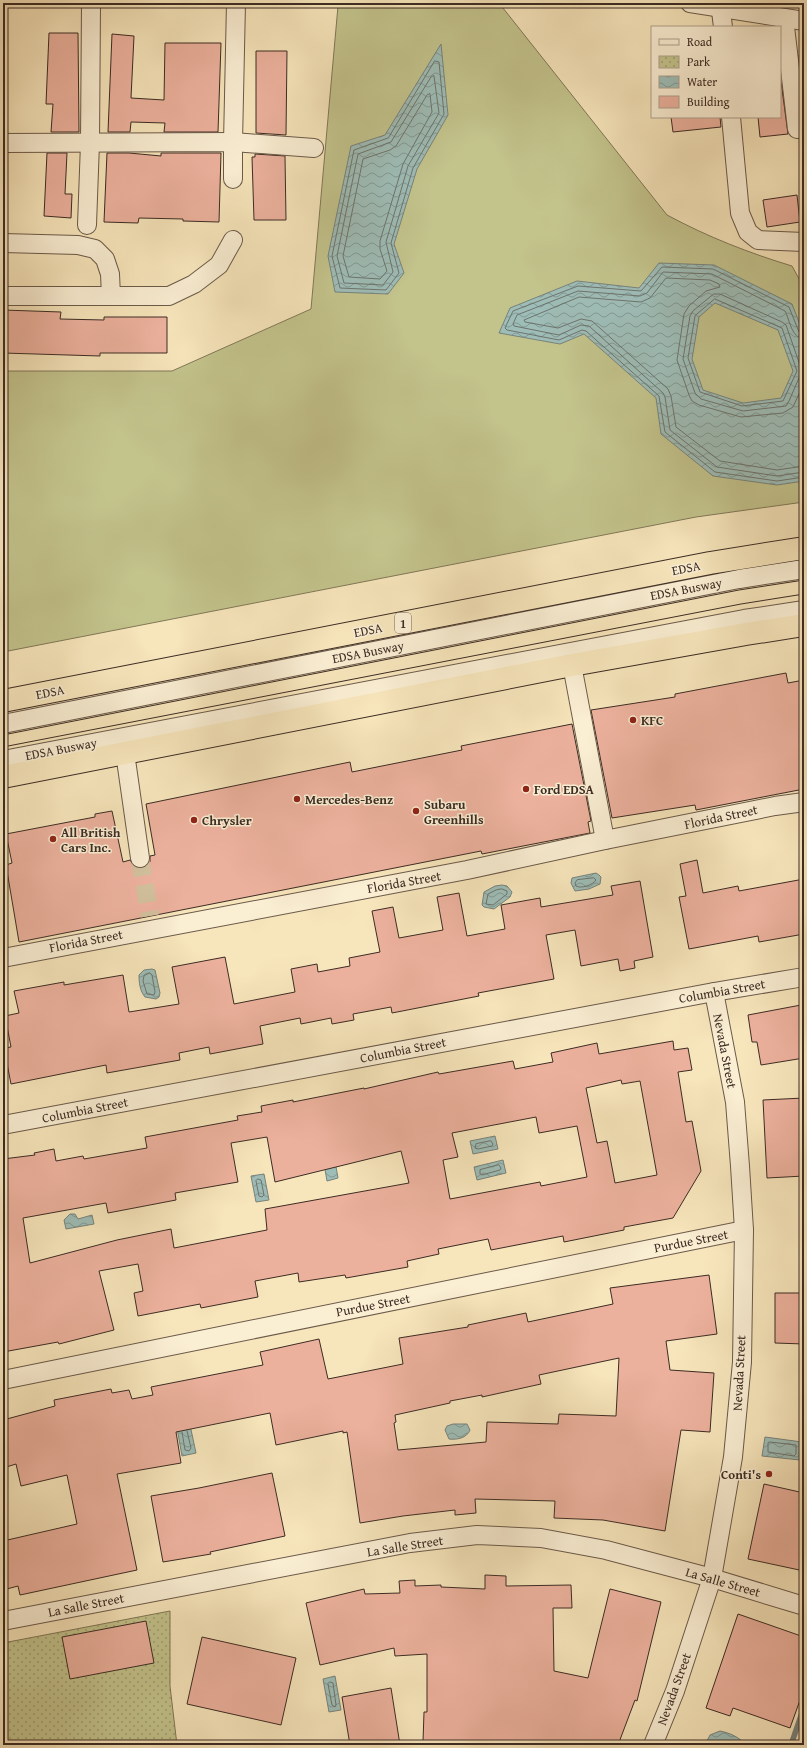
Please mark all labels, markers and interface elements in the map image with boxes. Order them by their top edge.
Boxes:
legend [651,26,781,118]
text: Road [687,33,713,50]
text: Park [687,53,711,70]
text: Water [687,73,717,90]
text: Building [687,93,730,110]
street label: EDSA [670,556,702,580]
street label: EDSA Busway [648,573,724,605]
road number: 1 [395,613,411,633]
street label: EDSA [352,618,384,642]
street label: EDSA Busway [330,636,406,668]
street label: EDSA [34,680,66,704]
place label: KFC [641,711,663,730]
marker: KFC [628,715,638,725]
street label: EDSA Busway [23,733,99,765]
place label: Ford EDSA [534,780,595,799]
marker: Ford EDSA [521,784,531,794]
place label: Mercedes-Benz [305,790,393,809]
marker: Mercedes-Benz [292,794,302,804]
place label: Subaru Greenhills [424,795,484,829]
street label: Florida Street [683,800,760,834]
marker: Subaru Greenhills [411,806,421,816]
place label: Chrysler [202,811,252,830]
marker: Chrysler [189,815,199,825]
place label: All British Cars Inc. [61,823,121,857]
marker: All British Cars Inc. [48,834,58,844]
street label: Florida Street [366,866,443,898]
street label: Florida Street [48,924,125,957]
street label: Columbia Street [677,974,767,1008]
street label: Nevada Street [708,1012,742,1090]
street label: Columbia Street [358,1032,448,1068]
street label: Columbia Street [40,1092,130,1128]
street label: Purdue Street [652,1224,730,1257]
street label: Purdue Street [334,1288,412,1321]
street label: Nevada Street [728,1334,750,1411]
place label: Conti's [721,1465,761,1484]
marker: Conti's [764,1469,774,1479]
street label: La Salle Street [365,1531,445,1561]
street label: La Salle Street [683,1562,763,1602]
street label: La Salle Street [46,1588,126,1622]
street label: Nevada Street [652,1650,696,1728]

